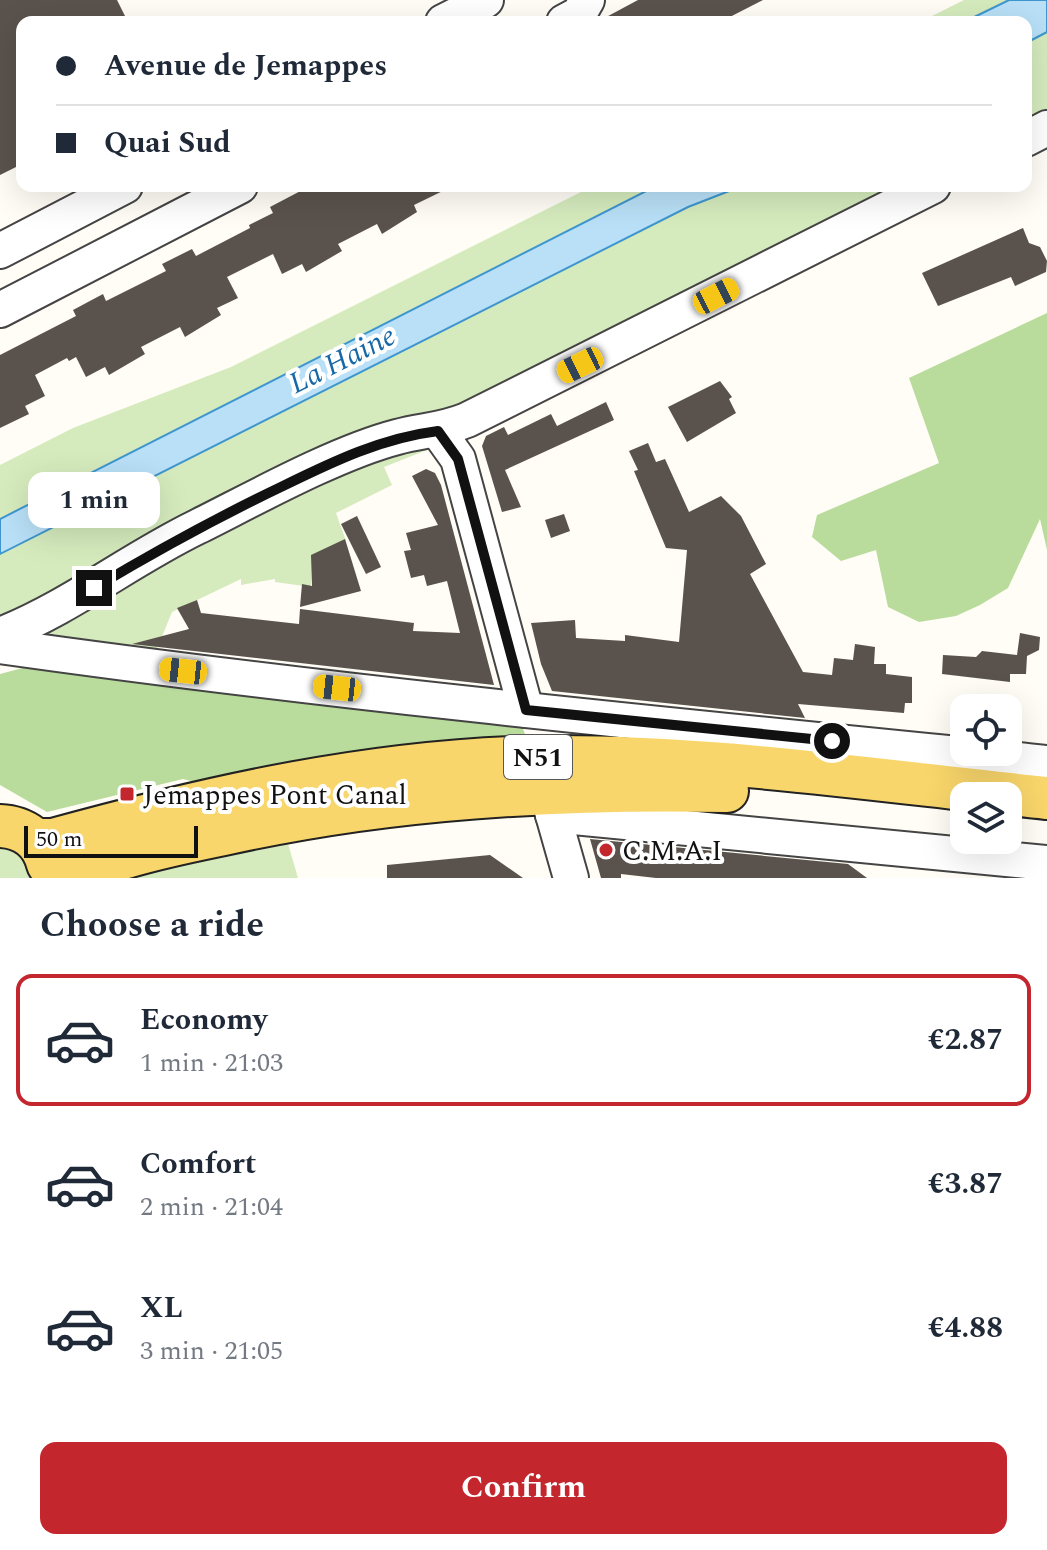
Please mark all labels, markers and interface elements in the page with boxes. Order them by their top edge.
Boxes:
text: Avenue de Jemappes [104,43,387,89]
text: Quai Sud [104,120,231,166]
car [689,274,743,318]
water label: La Haine [281,313,404,407]
car [553,344,607,386]
callout: 1 min [28,472,160,528]
text: 1 min [59,480,129,520]
route end [76,570,112,606]
car [158,657,208,685]
car [312,674,362,702]
map controls [950,694,1022,854]
button: locate [950,694,1022,766]
route start [814,723,850,759]
road number: N51 [504,735,572,779]
place label: Jemappes Pont Canal [143,774,407,817]
button: layers [950,782,1022,854]
marker: Jemappes Pont Canal [118,785,136,803]
scale bar [24,822,198,858]
text: 50 m [36,823,82,856]
place label: C.M.A.I [622,830,722,873]
marker: C.M.A.I [597,841,615,859]
text: Choose a ride [40,898,264,953]
text: Economy [140,997,267,1043]
icon: car [44,1004,116,1076]
text: €2.87 [928,1017,1003,1063]
text: 1 min · 21:03 [140,1043,283,1083]
text: Comfort [140,1141,256,1187]
icon: car [44,1148,116,1220]
text: €3.87 [928,1161,1003,1207]
text: 2 min · 21:04 [140,1187,283,1227]
text: XL [140,1285,183,1331]
icon: car [44,1292,116,1364]
text: €4.88 [928,1305,1003,1351]
text: 3 min · 21:05 [140,1331,283,1371]
button: Confirm [40,1442,1007,1534]

